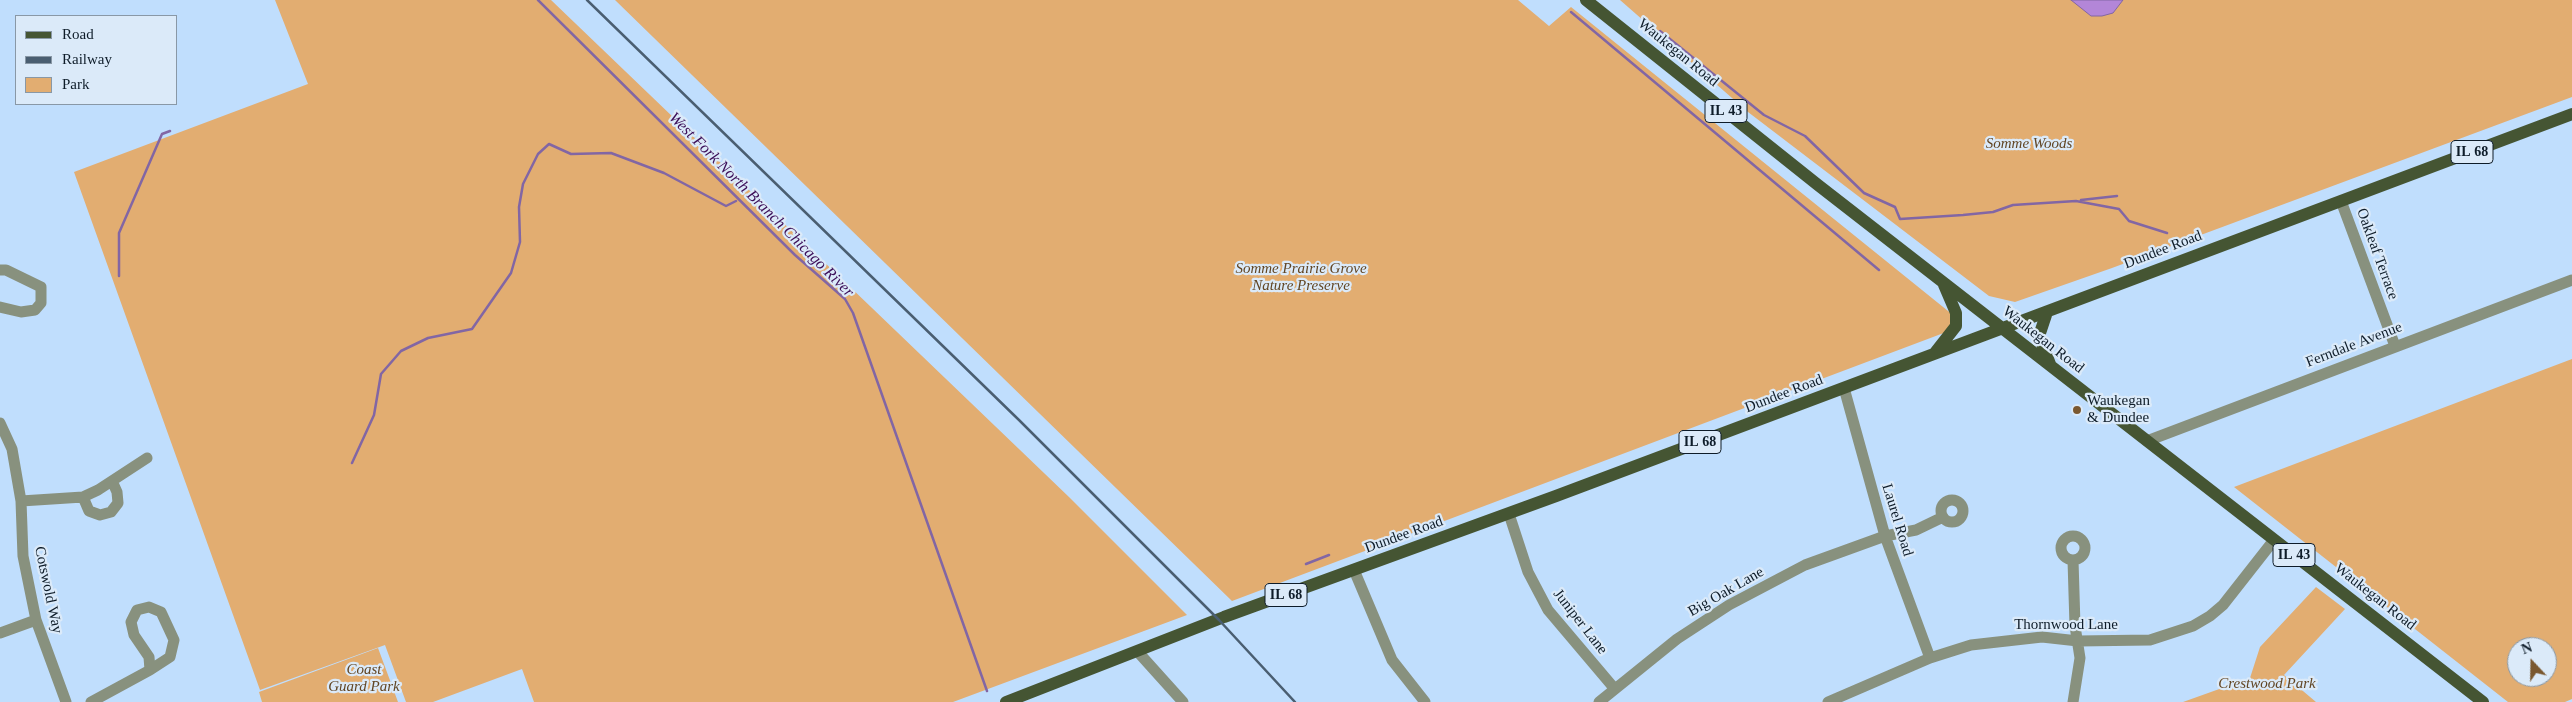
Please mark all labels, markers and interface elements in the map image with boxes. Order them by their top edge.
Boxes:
legend [15,15,178,105]
street label: Waukegan Road [1634,15,1722,91]
text: Road [62,26,94,42]
text: Railway [62,51,112,67]
text: Park [62,76,90,92]
road number: IL 43 [1705,100,1747,122]
water label: West Fork North Branch Chicago River [664,108,858,302]
park label: Somme Woods [1986,135,2072,153]
road number: IL 68 [2451,140,2493,163]
street label: Oakleaf Terrace [2352,206,2402,302]
street label: Dundee Road [2121,227,2205,273]
park label: Somme Prairie Grove Nature Preserve [1235,260,1367,295]
street label: Waukegan Road [1999,303,2087,377]
street label: Ferndale Avenue [2303,318,2405,372]
street label: Dundee Road [1742,371,1826,417]
place label: Waukegan & Dundee [2087,392,2150,427]
marker: Waukegan & Dundee [2071,404,2083,416]
road number: IL 68 [1679,431,1721,454]
street label: Laurel Road [1877,482,1917,558]
street label: Dundee Road [1362,513,1446,557]
road number: IL 43 [2273,544,2315,566]
street label: Cotswold Way [30,545,66,635]
street label: Waukegan Road [2331,560,2419,634]
street label: Big Oak Lane [1685,563,1767,621]
road number: IL 68 [1265,584,1307,606]
street label: Juniper Lane [1549,586,1611,658]
street label: Thornwood Lane [2014,616,2118,634]
north arrow [2507,637,2557,687]
text: N [2519,640,2534,657]
park label: Coast Guard Park [328,661,400,696]
park label: Crestwood Park [2218,675,2316,693]

